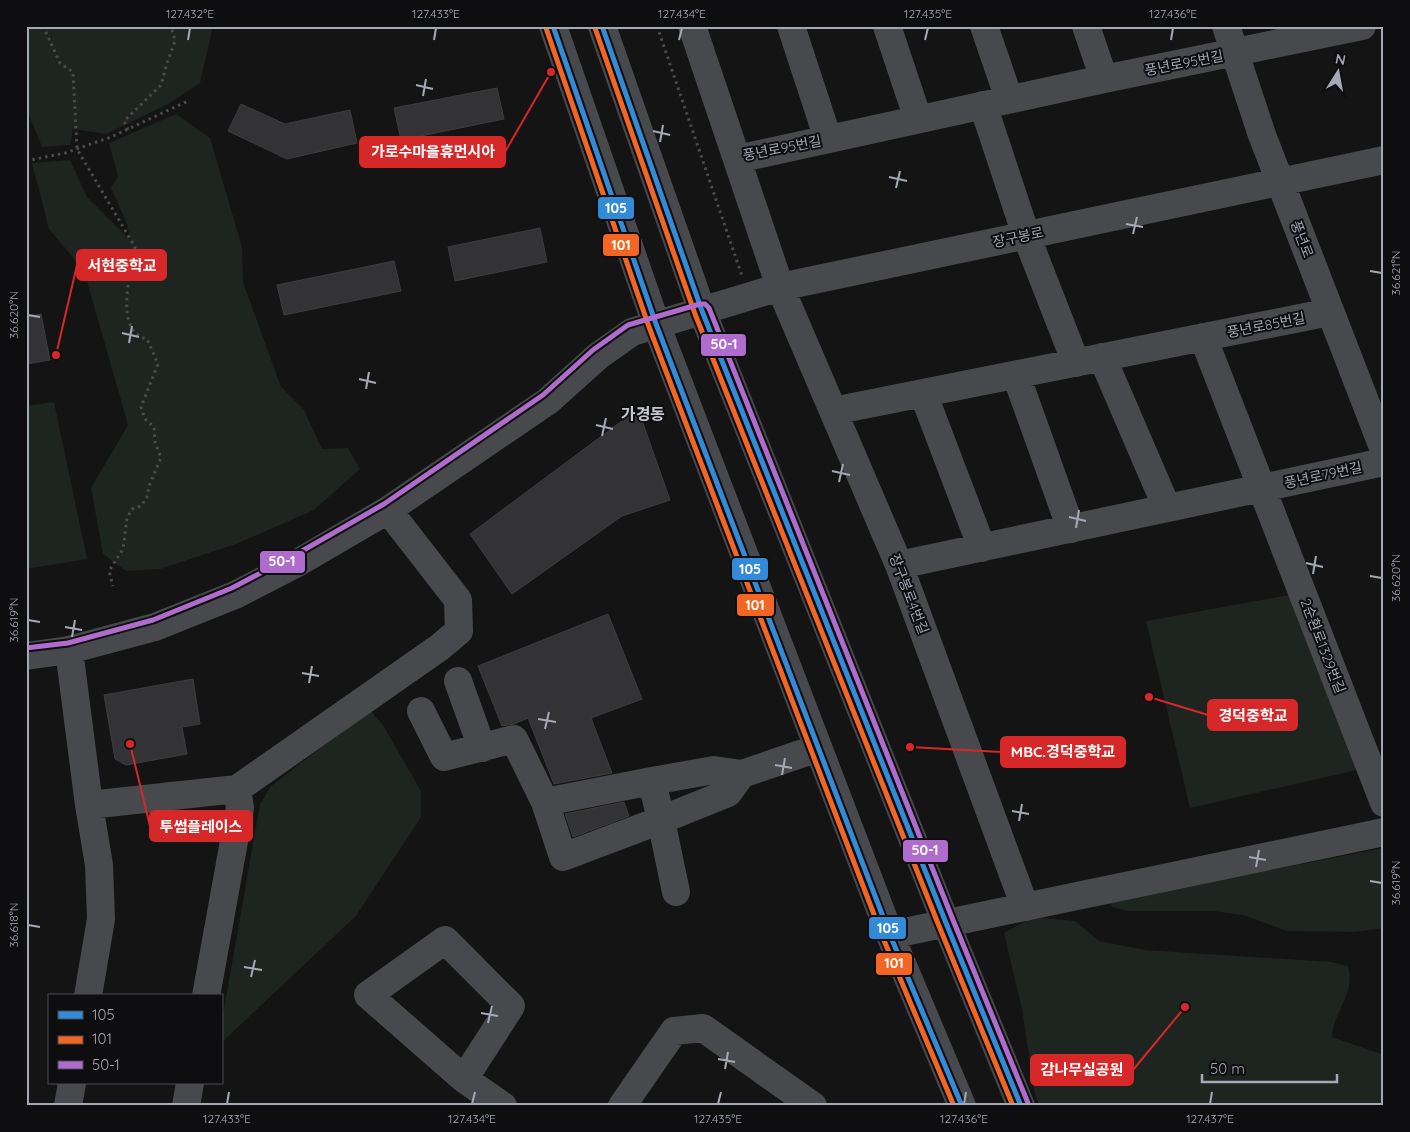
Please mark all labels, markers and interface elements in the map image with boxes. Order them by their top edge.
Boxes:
text: 127.432°E [166,6,214,21]
text: 127.433°E [412,6,460,21]
text: 127.434°E [658,6,706,21]
text: 127.435°E [904,6,952,21]
text: 127.436°E [1149,6,1197,21]
street label: 풍년로95번길 [1143,47,1225,79]
north arrow [1312,48,1362,98]
text: N [1334,49,1347,69]
street label: 풍년로95번길 [741,132,823,164]
callout: 가로수마을휴먼시아 [360,137,505,167]
text: 가로수마을휴먼시아 [371,142,495,161]
line badge: 105 [597,196,635,220]
text: 105 [605,199,627,217]
street label: 풍년로 [1287,218,1317,260]
street label: 장구봉로 [991,223,1045,251]
line badge: 101 [602,233,640,257]
text: 101 [611,236,631,254]
callout: 서현중학교 [77,250,166,280]
text: 36.621°N [1388,250,1403,296]
text: 서현중학교 [87,256,157,275]
text: 36.620°N [6,291,21,339]
street label: 풍년로85번길 [1225,309,1307,341]
line badge: 50-1 [700,333,747,357]
text: 50-1 [710,335,738,353]
district label: 가경동 [621,404,665,424]
street label: 풍년로79번길 [1282,458,1364,492]
line badge: 50-1 [259,550,306,574]
street label: 장구봉로4번길 [885,551,933,637]
text: 50-1 [268,552,296,570]
text: 36.620°N [1388,554,1403,602]
line badge: 105 [731,557,769,581]
text: 105 [739,560,761,578]
line badge: 101 [736,593,775,617]
text: 101 [745,596,765,614]
street label: 2순환로1329번길 [1297,596,1349,696]
text: 36.619°N [6,597,21,643]
callout: 경덕중학교 [1208,700,1297,730]
text: 경덕중학교 [1218,706,1288,725]
callout: MBC.경덕중학교 [1001,737,1125,767]
text: MBC.경덕중학교 [1011,742,1115,761]
callout: 투썸플레이스 [150,811,252,841]
text: 투썸플레이스 [160,817,243,836]
line badge: 50-1 [902,839,949,863]
text: 50-1 [911,841,939,859]
text: 36.619°N [1388,860,1403,906]
text: 36.618°N [6,903,21,947]
line badge: 105 [868,916,907,940]
text: 105 [877,919,899,937]
line badge: 101 [875,952,913,976]
text: 101 [884,954,904,972]
legend [48,994,222,1084]
text: 105 [92,1005,115,1024]
text: 101 [92,1029,112,1048]
scale bar [1202,1052,1338,1084]
text: 50-1 [92,1055,120,1074]
callout: 감나무실공원 [1031,1055,1133,1085]
text: 50 m [1210,1059,1245,1078]
text: 감나무실공원 [1041,1060,1123,1079]
text: 127.433°E [203,1111,251,1126]
text: 127.434°E [448,1111,496,1126]
text: 127.435°E [694,1111,742,1126]
text: 127.436°E [940,1111,988,1126]
text: 127.437°E [1186,1111,1234,1126]

